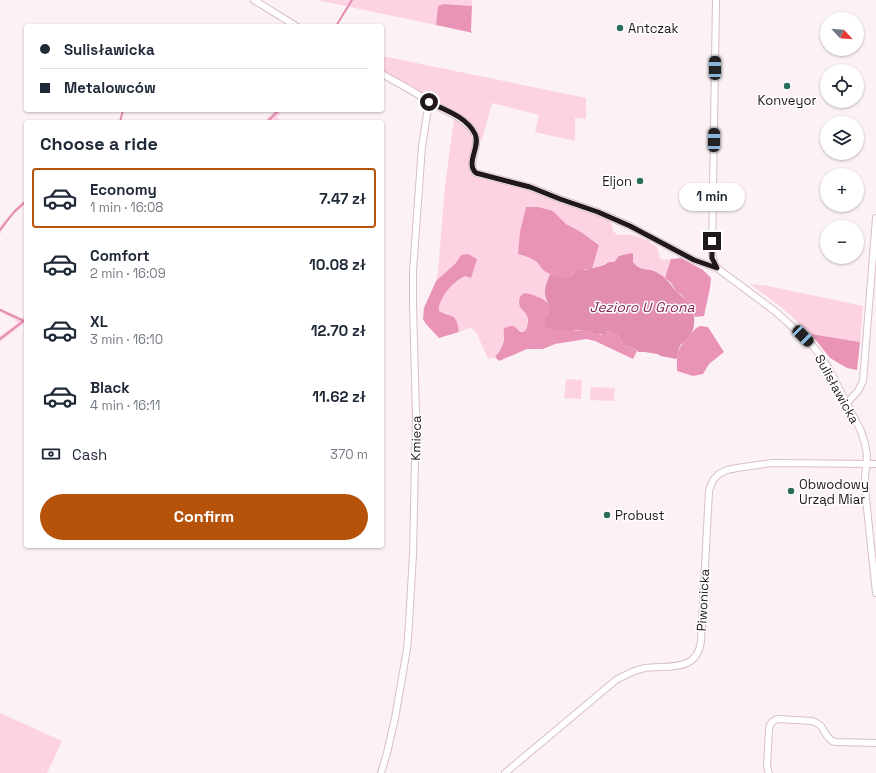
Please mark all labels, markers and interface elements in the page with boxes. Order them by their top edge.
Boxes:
north arrow [820,12,864,56]
map controls [820,12,864,264]
place label: Antczak [628,20,678,37]
marker: Antczak [615,23,625,33]
text: Sulisławicka [64,40,155,59]
car [709,56,721,80]
button: locate [820,64,864,108]
text: Metalowców [64,78,156,97]
marker: Konveyor [782,81,792,91]
place label: Konveyor [758,92,816,109]
route start [420,93,438,111]
button: layers [820,116,864,160]
car [708,128,720,152]
text: Choose a ride [40,132,158,155]
button: + [820,168,864,212]
place label: Eljon [602,173,632,190]
marker: Eljon [635,176,645,186]
icon: car [42,180,78,216]
text: Economy [90,180,157,199]
callout: 1 min [679,183,745,211]
text: 1 min [696,188,728,205]
text: 7.47 zł [319,189,366,208]
text: 1 min · 16:08 [90,199,163,216]
button: − [820,220,864,264]
route end [703,232,721,250]
icon: car [42,246,78,282]
text: Comfort [90,246,150,265]
text: 10.08 zł [309,255,366,274]
text: 2 min · 16:09 [90,265,166,282]
water label: Jezioro U Grona [589,298,695,316]
icon: car [42,312,78,348]
text: XL [90,312,108,331]
text: 12.70 zł [311,321,366,340]
car [790,323,816,349]
text: 3 min · 16:10 [90,331,163,348]
street label: Sulisławicka [811,351,863,427]
icon: car [42,378,78,414]
text: Black [90,378,130,397]
text: 11.62 zł [312,387,366,406]
text: 4 min · 16:11 [90,397,160,414]
street label: Kmieca [407,415,425,461]
icon: cash [40,443,62,465]
text: Cash [72,445,107,464]
text: 370 m [330,446,368,463]
place label: Obwodowy Urząd Miar [799,476,869,508]
marker: Obwodowy Urząd Miar [786,486,796,496]
button: Confirm [40,494,368,540]
place label: Probust [615,507,665,524]
marker: Probust [602,510,612,520]
street label: Piwonicka [693,568,713,632]

